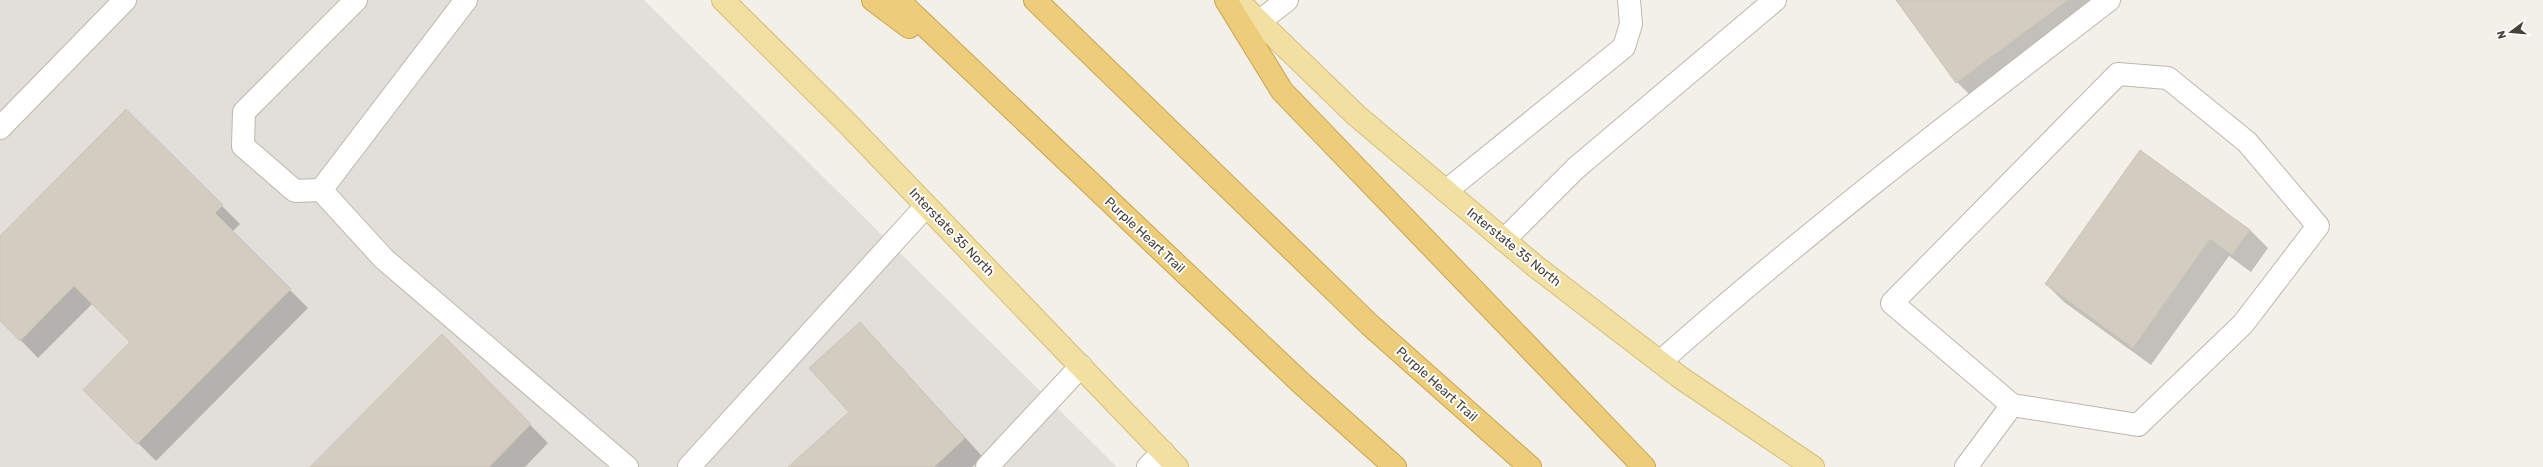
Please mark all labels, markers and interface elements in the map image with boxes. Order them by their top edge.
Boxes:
north arrow [2491,12,2531,52]
text: N [2495,29,2509,40]
street label: Interstate 35 North [906,185,998,279]
street label: Purple Heart Trail [1102,194,1188,276]
street label: Interstate 35 North [1464,205,1564,289]
street label: Purple Heart Trail [1393,344,1481,424]

